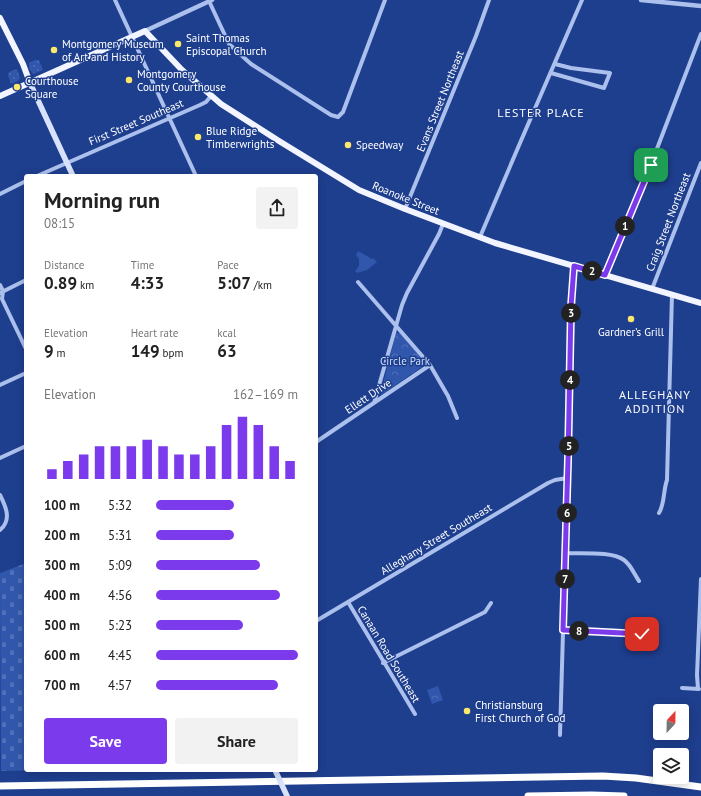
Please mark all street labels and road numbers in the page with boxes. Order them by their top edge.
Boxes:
street label: Evans Street Northeast [413,48,467,154]
street label: First Street Southeast [87,96,186,148]
street label: Craig Street Northeast [643,170,693,273]
street label: Roanoke Street [370,178,442,218]
street label: Ellett Drive [342,375,394,417]
street label: Alleghany Street Southeast [378,500,494,578]
street label: Canaan Road Southeast [355,603,424,705]

